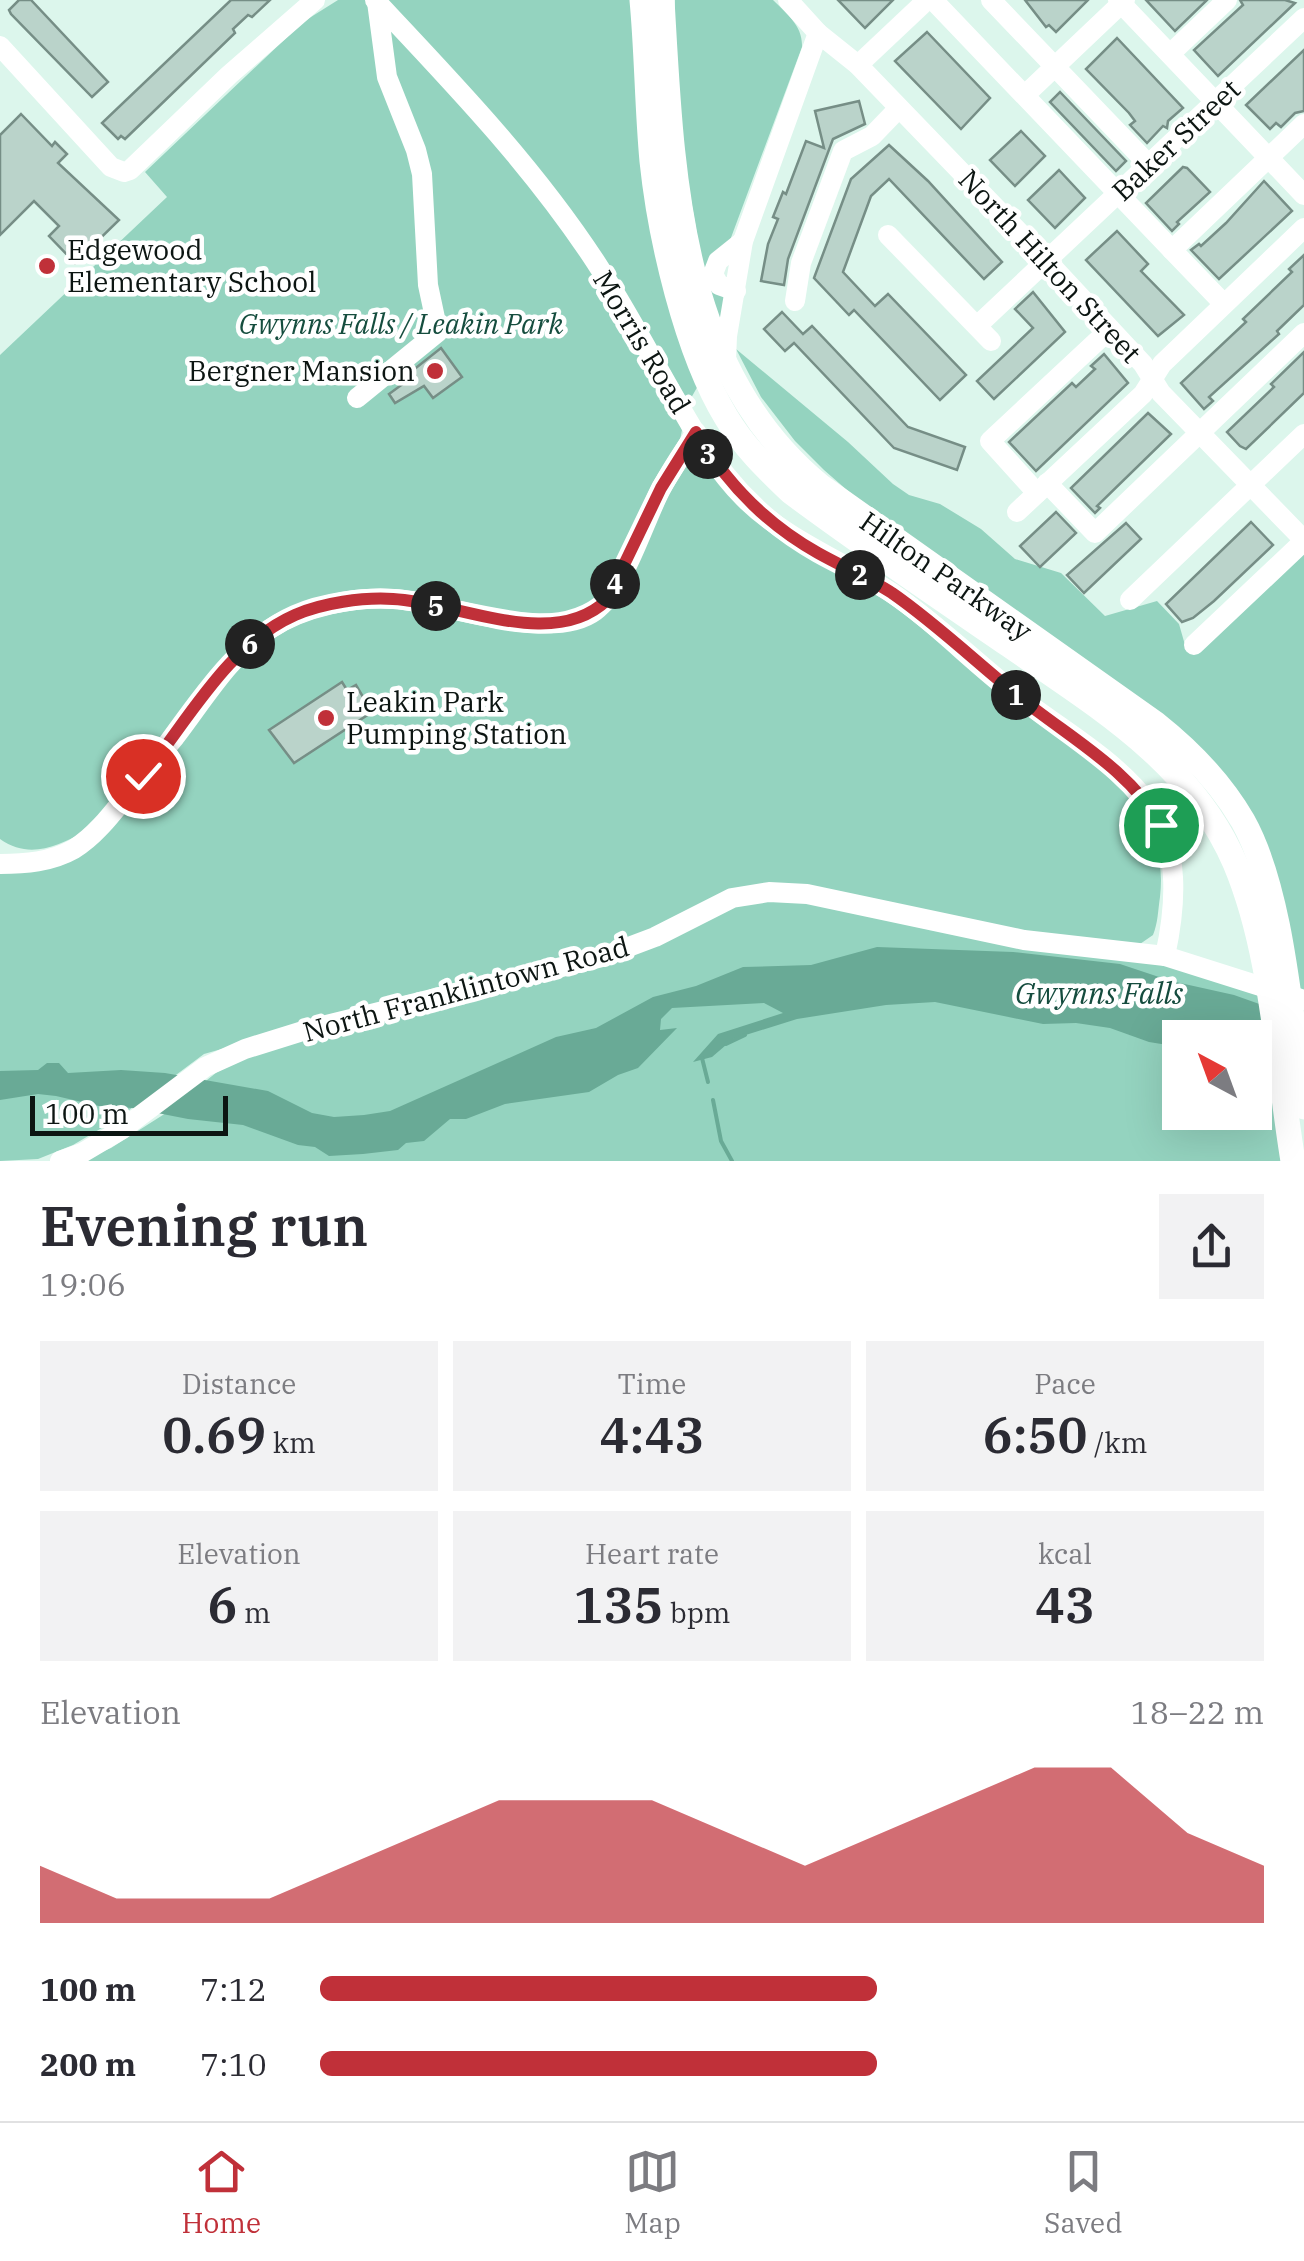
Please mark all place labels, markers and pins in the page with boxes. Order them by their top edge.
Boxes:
place label: Edgewood Elementary School [67,231,316,300]
marker: Edgewood Elementary School [36,255,58,277]
place label: Bergner Mansion [188,352,415,389]
marker: Bergner Mansion [424,360,446,382]
pin: 3 [683,429,733,479]
pin: 2 [835,550,885,600]
pin: 4 [590,559,640,609]
pin: 5 [411,581,461,631]
pin: 6 [225,619,275,669]
pin: 1 [991,670,1041,720]
place label: Leakin Park Pumping Station [346,683,567,752]
marker: Leakin Park Pumping Station [315,707,337,729]
pin [101,734,186,819]
pin [1119,783,1204,868]

